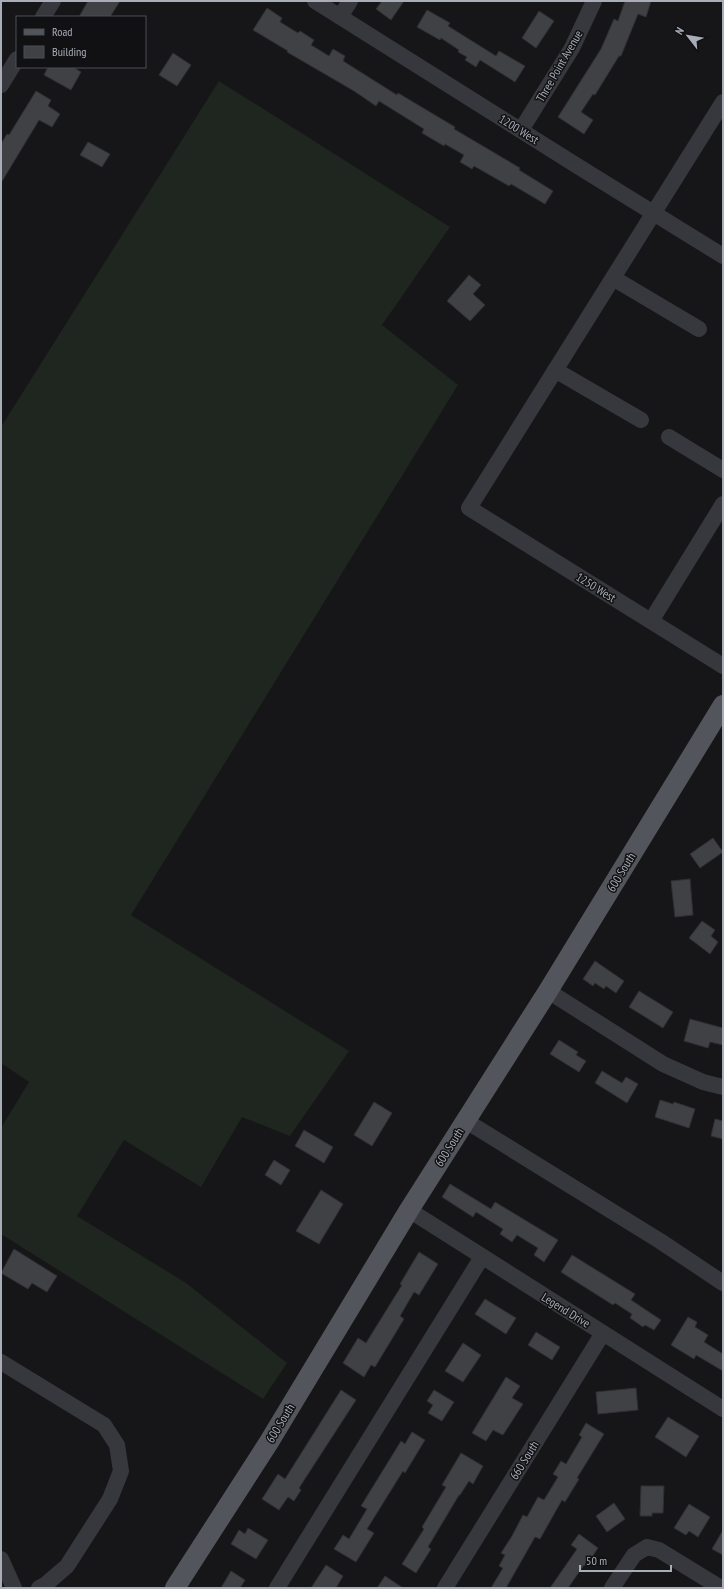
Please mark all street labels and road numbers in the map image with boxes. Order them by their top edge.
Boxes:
street label: Three Point Avenue [532,27,586,105]
street label: 1200 West [496,111,542,147]
street label: 1250 West [573,569,619,605]
street label: 600 South [604,850,638,894]
street label: 600 South [431,1125,467,1169]
street label: Legend Drive [539,1289,593,1331]
street label: 600 South [263,1401,297,1445]
street label: 660 South [506,1438,542,1482]

